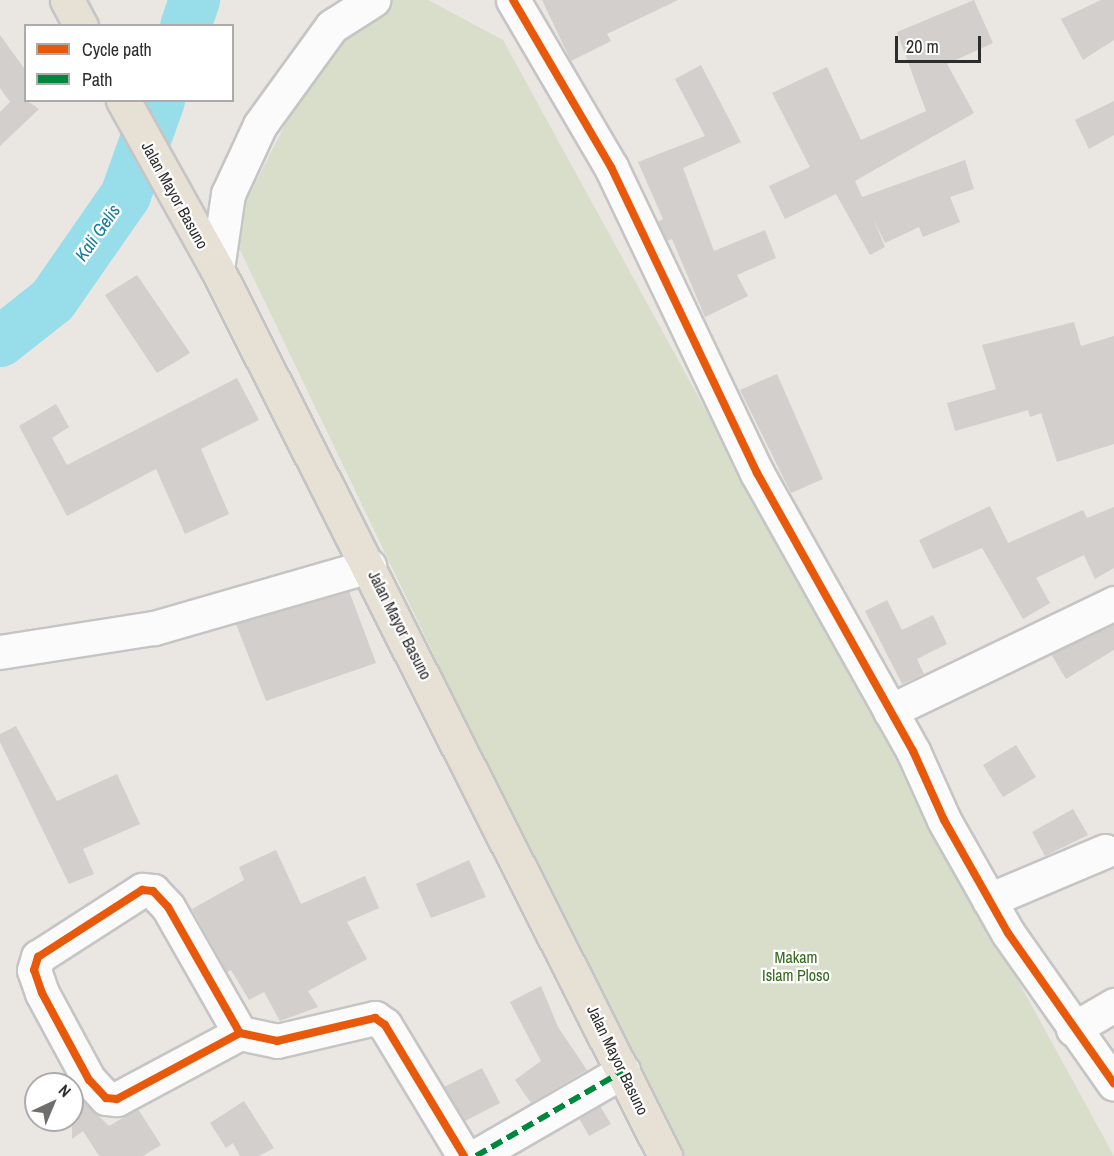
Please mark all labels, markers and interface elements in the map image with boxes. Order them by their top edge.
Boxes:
legend [24,24,234,102]
scale bar [898,24,984,62]
text: 20 m [906,34,939,59]
text: Cycle path [82,37,152,62]
text: Path [82,67,112,92]
street label: Jalan Mayor Basuno [138,138,212,252]
water label: Kali Gelis [71,201,125,265]
street label: Jalan Mayor Basuno [364,567,436,683]
park label: Makam Islam Ploso [762,947,830,985]
street label: Jalan Mayor Basuno [583,1002,653,1118]
north arrow [24,1072,84,1132]
text: N [54,1079,76,1102]

